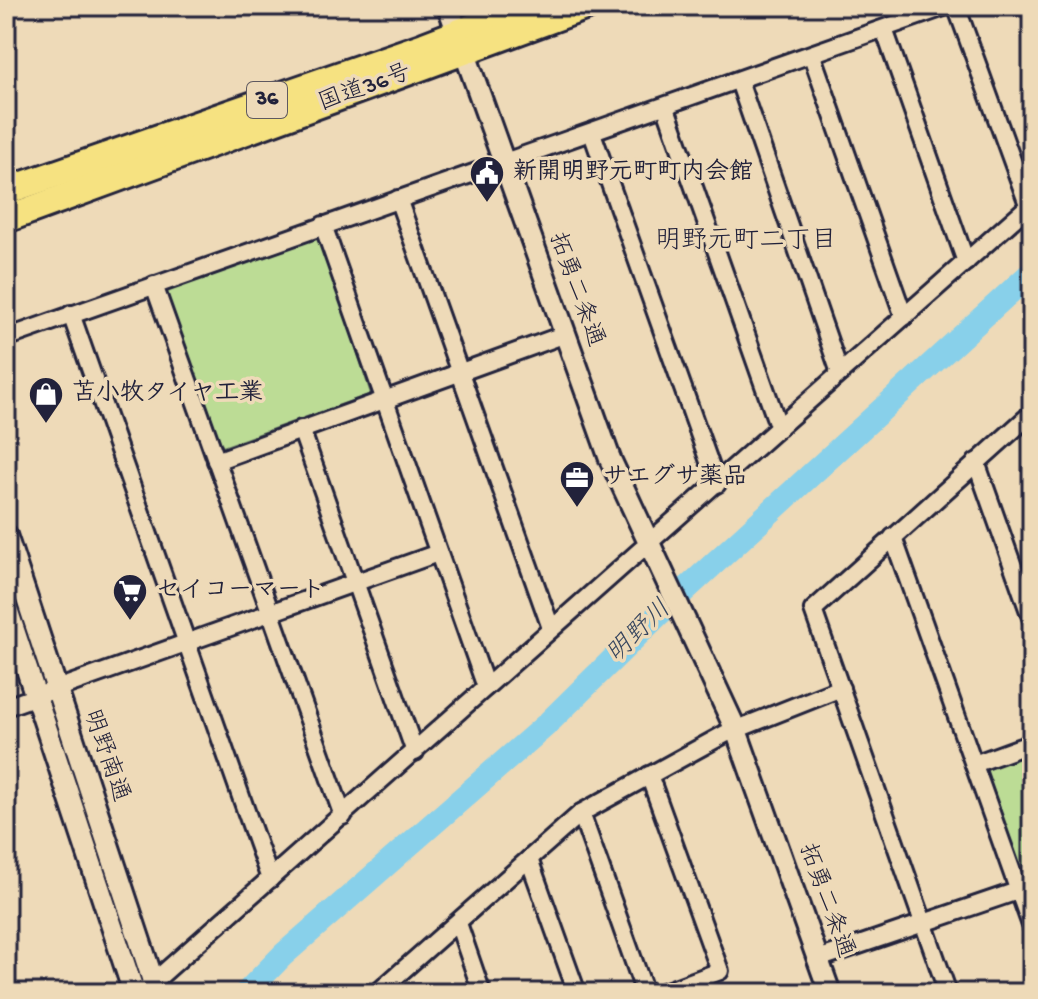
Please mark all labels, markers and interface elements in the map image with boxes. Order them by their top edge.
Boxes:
street label: 国道36号 [314,58,415,119]
road number: 36 [247,82,287,118]
public building icon: 新開明野元町町内会館 [468,154,506,204]
place label: 新開明野元町町内会館 [513,158,753,188]
district label: 明野元町二丁目 [655,227,837,258]
street label: 拓勇二条通 [541,228,610,351]
shop icon: 苫小牧タイヤ工業 [27,375,65,425]
place label: 苫小牧タイヤ工業 [72,379,263,409]
office icon: サエグサ薬品 [558,459,596,509]
place label: サエグサ薬品 [603,463,747,493]
supermarket icon: セイコーマート [111,572,149,622]
place label: セイコーマート [156,577,325,606]
water label: 明野川 [601,595,679,671]
street label: 明野南通 [76,706,135,806]
street label: 拓勇二条通 [791,839,860,962]

